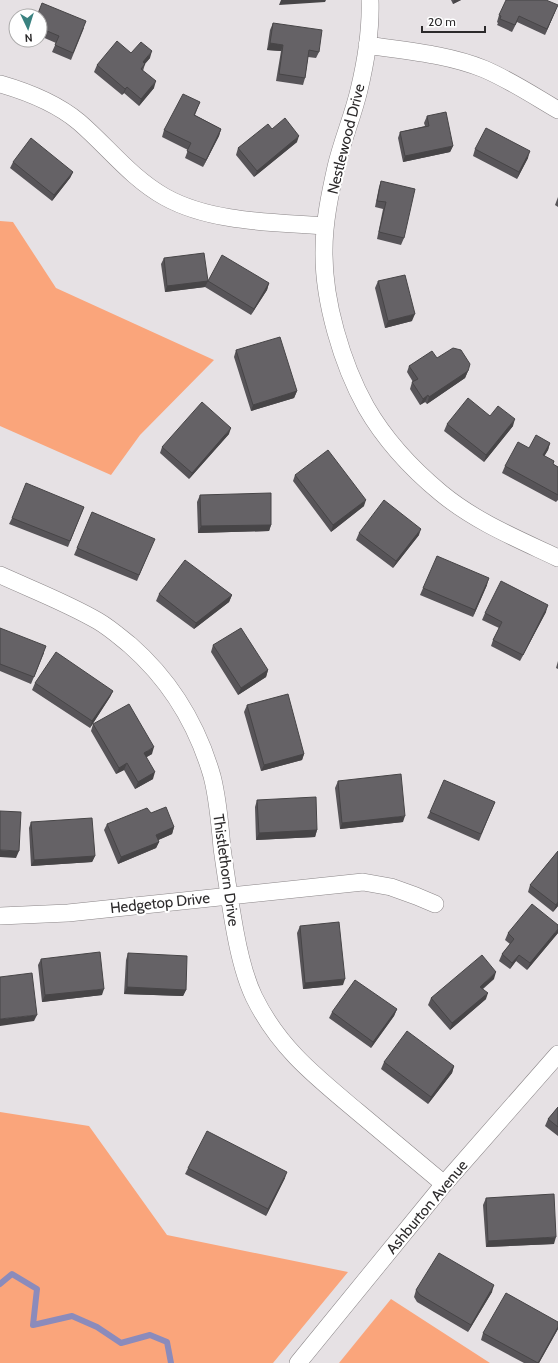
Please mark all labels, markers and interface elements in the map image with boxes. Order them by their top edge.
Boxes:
north arrow [8,8,48,48]
scale bar [422,8,485,34]
text: 20 m [428,14,456,29]
text: N [24,31,33,45]
street label: Nestlewood Drive [324,82,368,196]
street label: Thistlethorn Drive [209,813,243,928]
street label: Hedgetop Drive [109,889,211,917]
street label: Ashburton Avenue [382,1156,472,1258]

